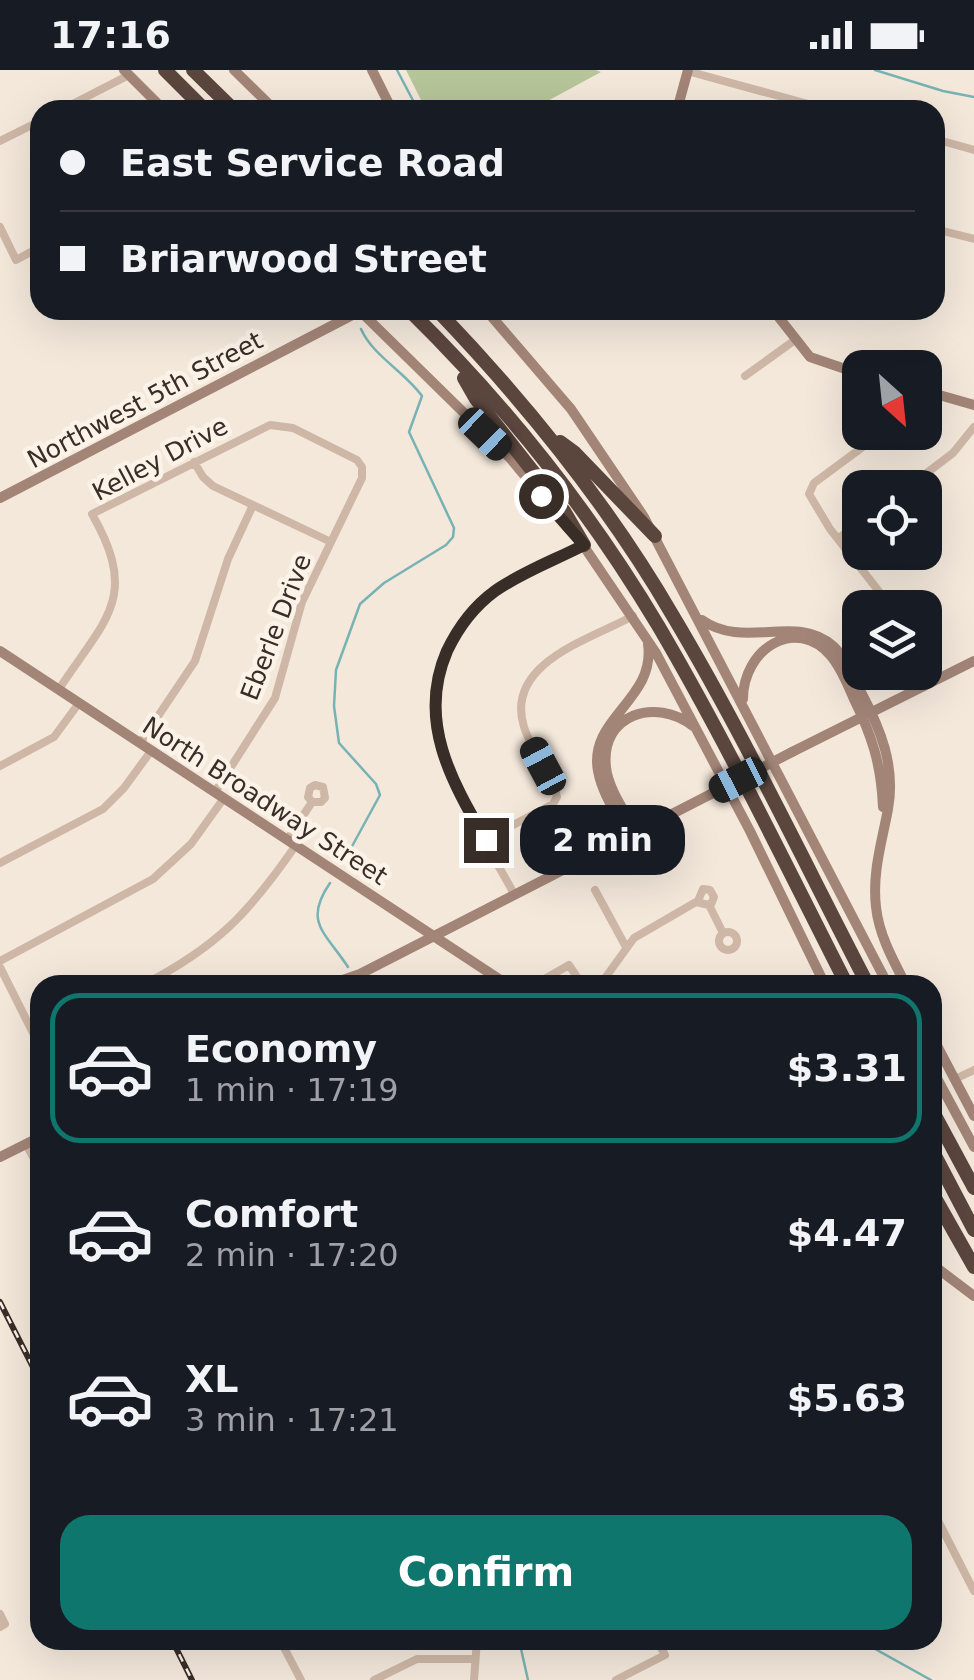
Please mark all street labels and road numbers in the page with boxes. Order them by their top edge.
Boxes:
street label: Northwest 5th Street [23,326,268,474]
street label: Kelley Drive [87,411,233,507]
street label: Eberle Drive [235,550,317,704]
street label: North Broadway Street [137,711,393,891]

